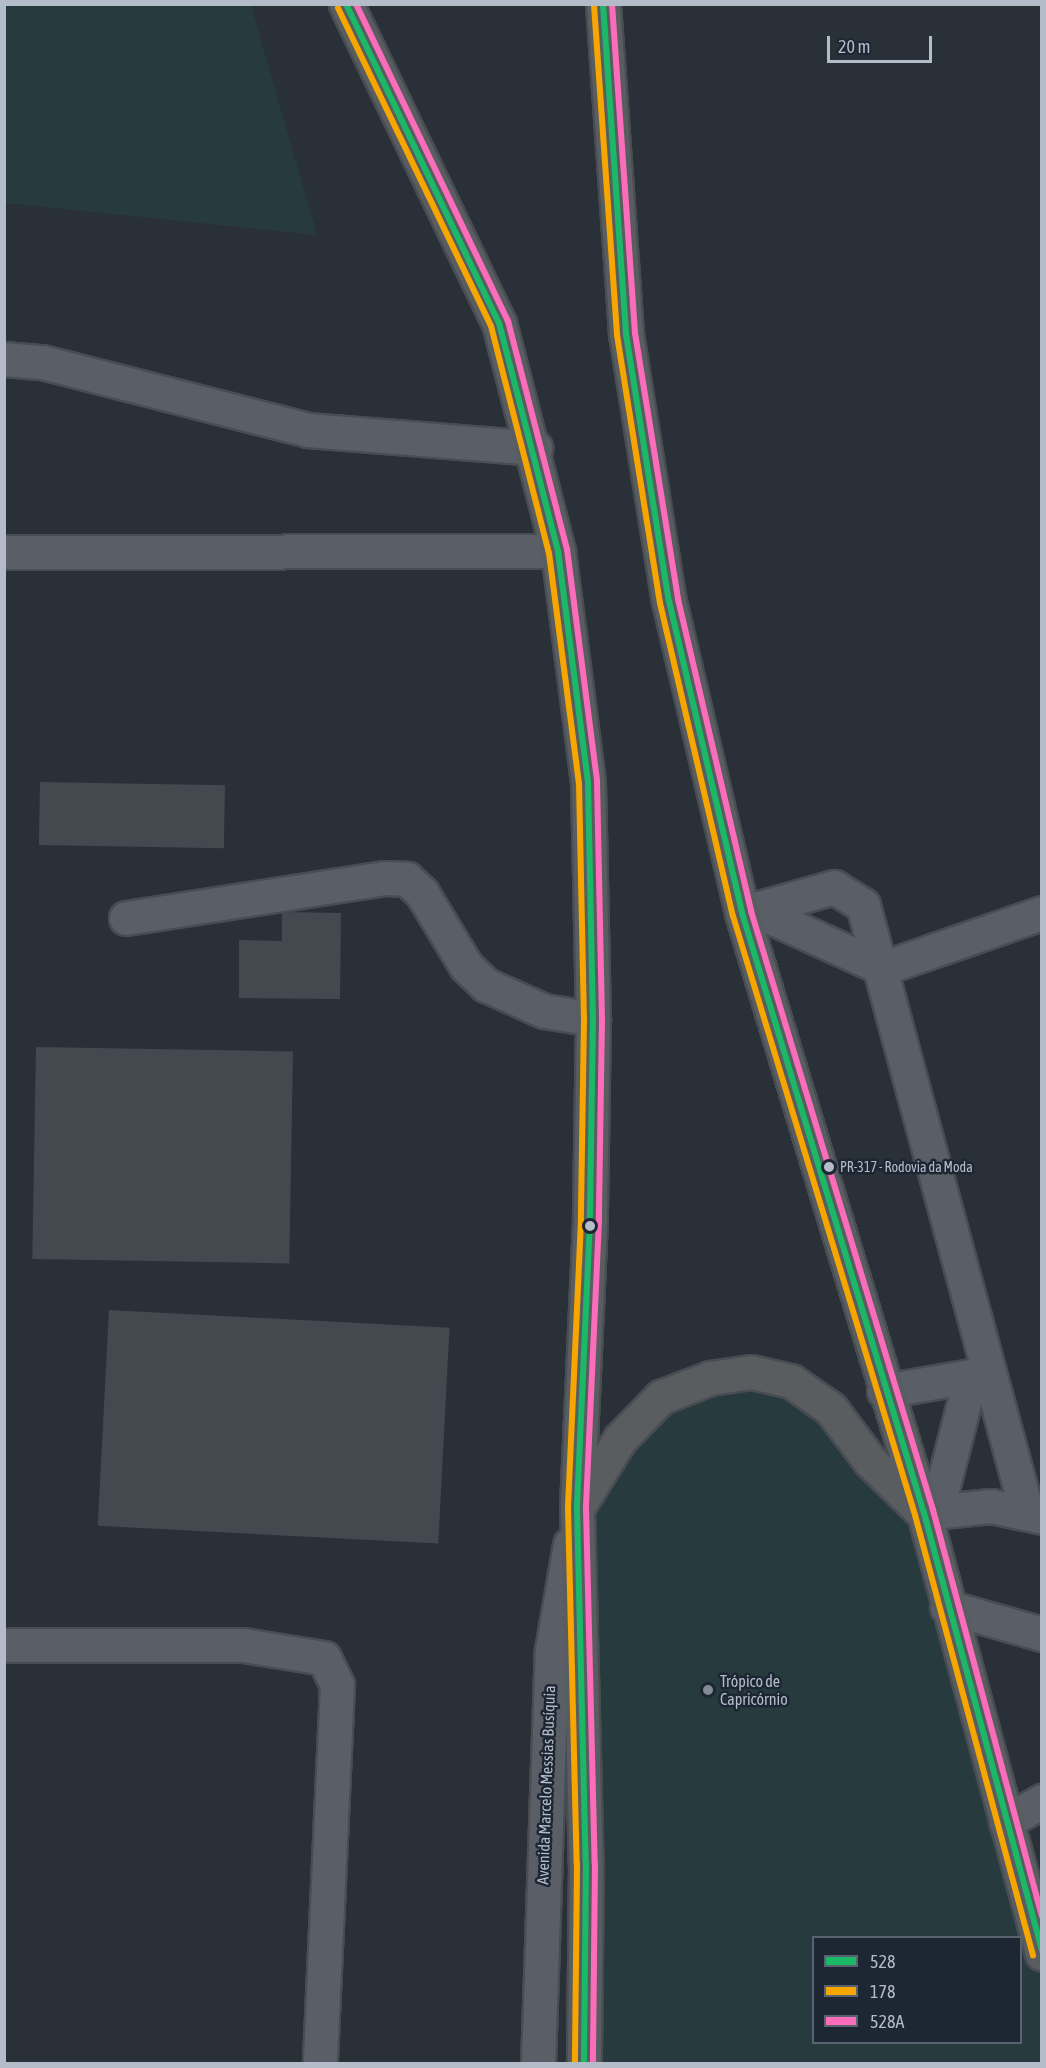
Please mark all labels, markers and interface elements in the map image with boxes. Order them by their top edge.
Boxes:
scale bar [830,24,935,62]
text: 20 m [838,36,870,57]
place label: PR-317 - Rodovia da Moda [840,1159,973,1175]
marker: PR-317 - Rodovia da Moda [823,1161,835,1173]
unlabelled marker [584,1220,596,1232]
place label: Trópico de Capricórnio [720,1671,788,1709]
marker: Trópico de Capricórnio [701,1683,715,1697]
street label: Avenida Marcelo Messias Busíquia [533,1685,559,1885]
legend [812,1936,1022,2044]
text: 528 [870,1951,895,1972]
text: 178 [870,1981,895,2002]
text: 528A [870,2011,904,2032]

